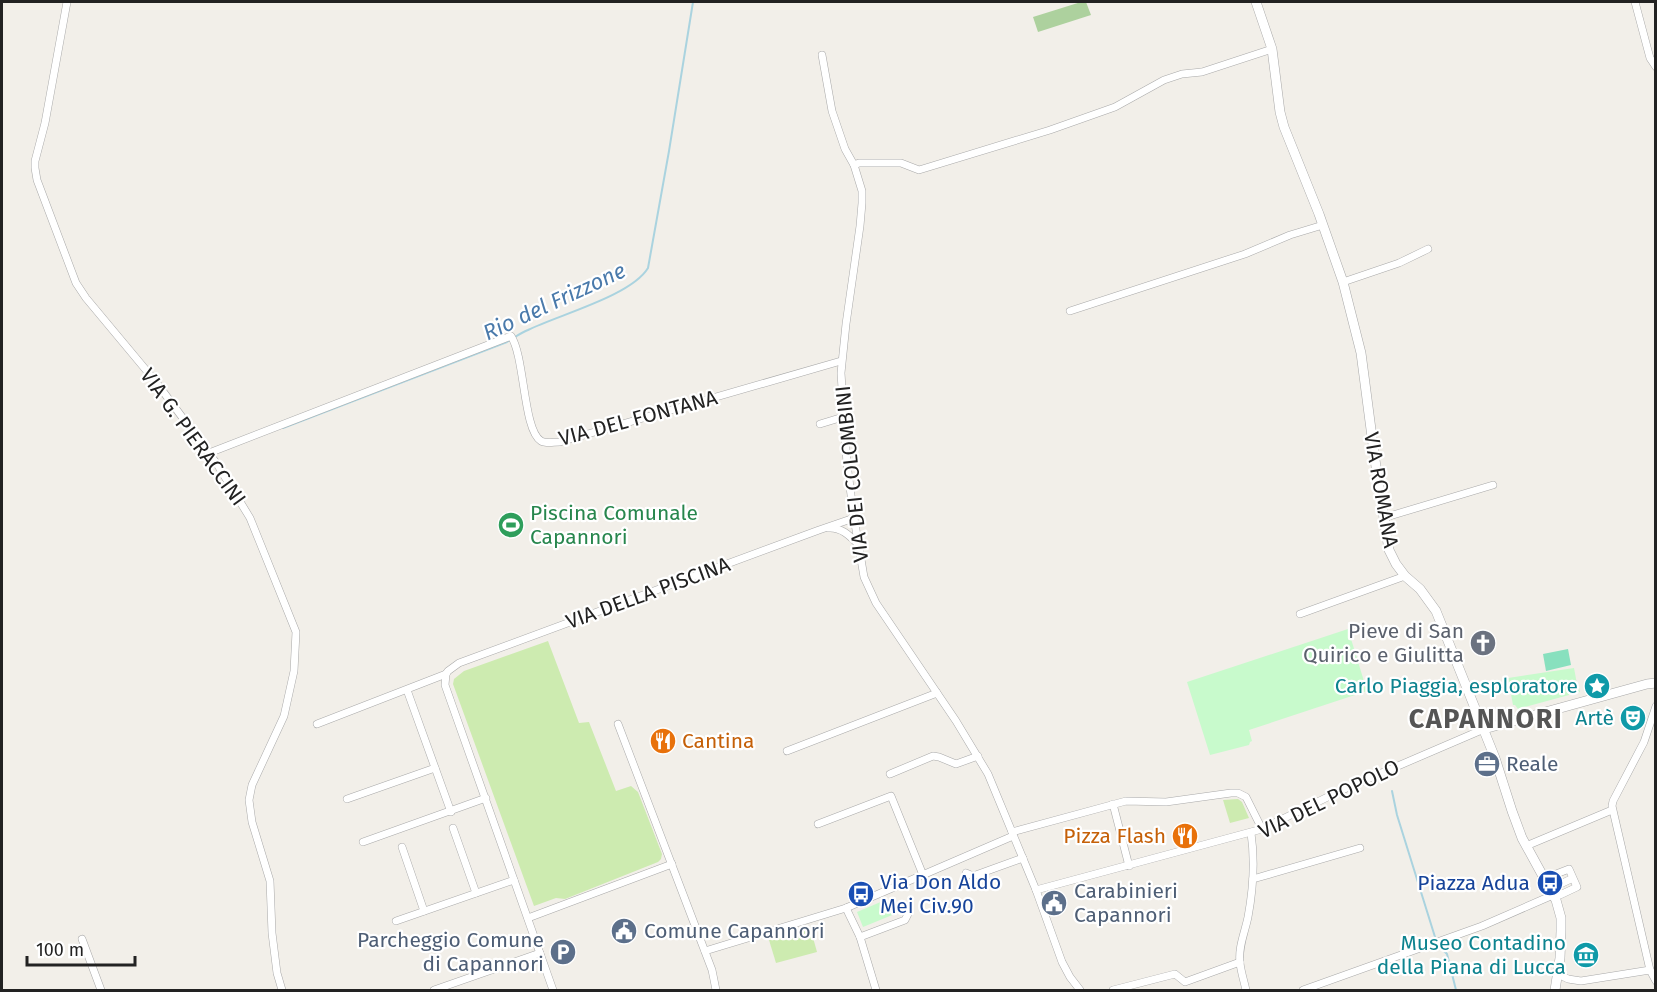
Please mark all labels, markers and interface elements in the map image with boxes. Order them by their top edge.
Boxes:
water label: Rio del Frizzone [479,257,630,346]
street label: VIA G. PIERACCINI [134,363,252,511]
street label: VIA DEL FONTANA [556,384,720,452]
street label: VIA DEI COLOMBINI [830,384,874,564]
street label: VIA ROMANA [1358,430,1404,550]
place label: Piscina Comunale Capannori [530,500,698,550]
sports icon: Piscina Comunale Capannori [496,510,526,540]
street label: VIA DELLA PISCINA [562,551,734,635]
place label: Pieve di San Quirico e Giulitta [1303,618,1464,668]
church icon: Pieve di San Quirico e Giulitta [1468,628,1498,658]
place icon: Carlo Piaggia, esploratore [1582,671,1612,701]
place label: Carlo Piaggia, esploratore [1335,673,1578,699]
district label: CAPANNORI [1409,703,1563,735]
theatre icon: Artè [1618,703,1648,733]
place label: Artè [1575,705,1614,731]
restaurant icon: Cantina [648,726,678,756]
place label: Cantina [682,728,755,754]
office icon: Reale [1472,749,1502,779]
place label: Reale [1506,751,1558,777]
street label: VIA DEL POPOLO [1254,754,1404,844]
restaurant icon: Pizza Flash [1170,821,1200,851]
place label: Pizza Flash [1063,823,1166,849]
bus stop icon: Piazza Adua [1535,868,1565,898]
place label: Via Don Aldo Mei Civ.90 [880,869,1001,919]
place label: Piazza Adua [1417,870,1530,896]
place label: Carabinieri Capannori [1074,878,1178,928]
bus stop icon: Via Don Aldo Mei Civ.90 [846,879,876,909]
public building icon: Carabinieri Capannori [1039,888,1069,918]
public building icon: Comune Capannori [609,916,639,946]
place label: Comune Capannori [644,918,825,944]
place label: Parcheggio Comune di Capannori [357,927,544,977]
scale bar [27,929,135,967]
place label: Museo Contadino della Piana di Lucca [1377,930,1566,980]
parking icon: Parcheggio Comune di Capannori [548,937,578,967]
text: 100 m [36,939,84,961]
museum icon: Museo Contadino della Piana di Lucca [1571,940,1601,970]

